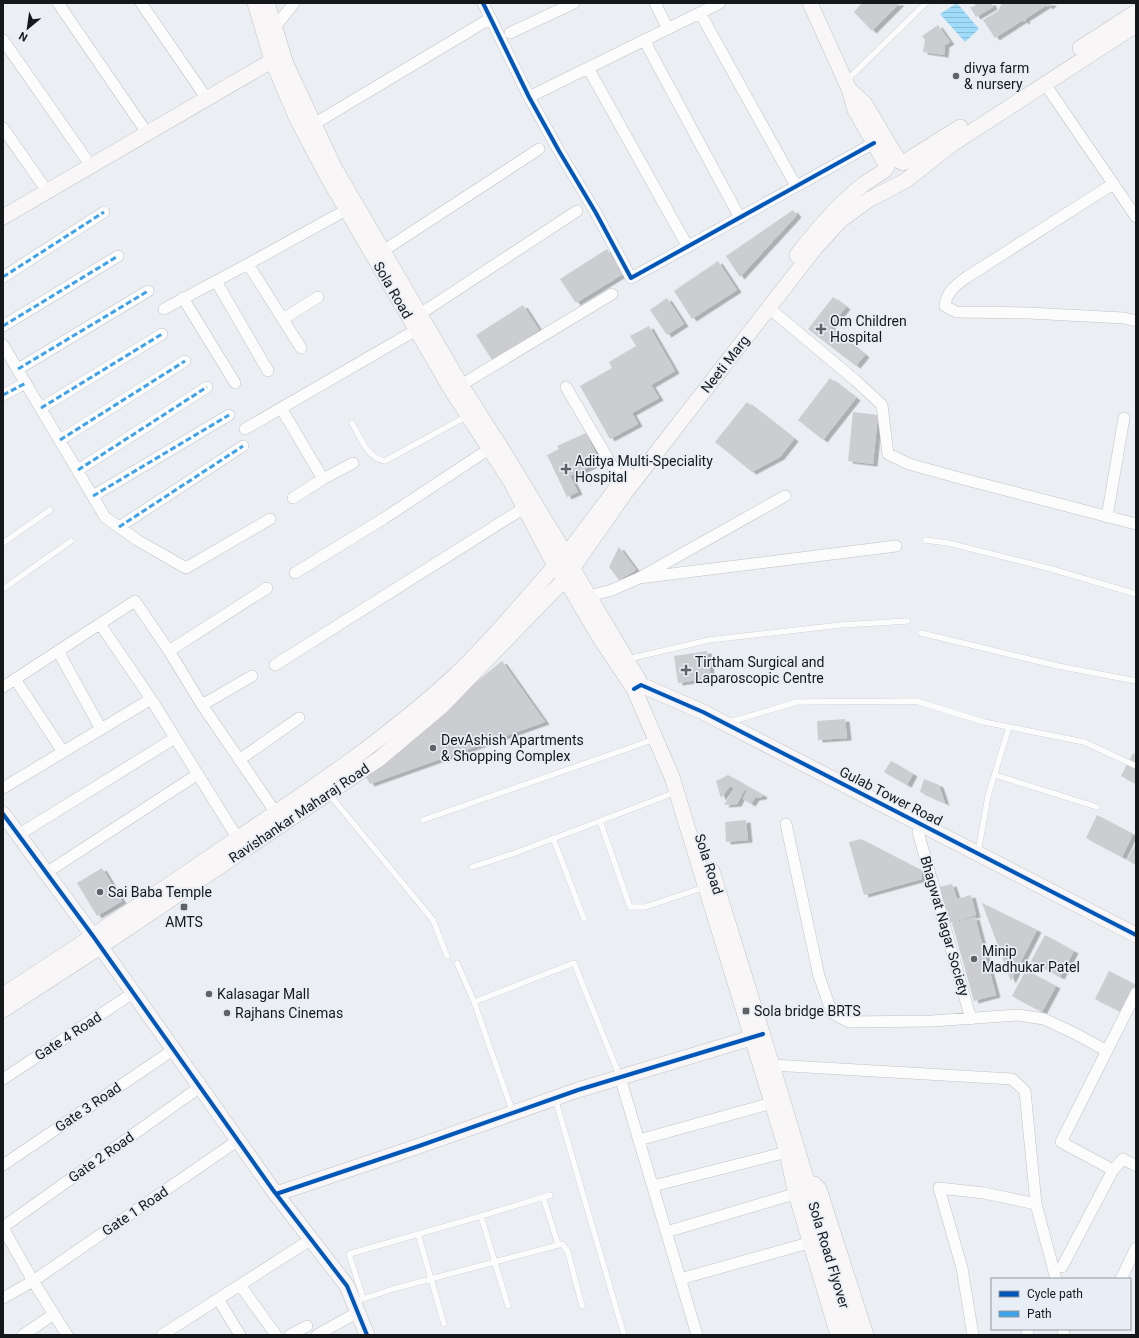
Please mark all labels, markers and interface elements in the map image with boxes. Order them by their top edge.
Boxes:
north arrow [8,8,48,48]
text: N [17,29,30,44]
place label: divya farm & nursery [964,60,1029,92]
marker: divya farm & nursery [951,71,961,81]
street label: Sola Road [370,259,416,321]
place label: Om Children Hospital [830,313,907,345]
marker: Om Children Hospital [815,323,827,335]
street label: Neeti Marg [698,332,752,396]
place label: Aditya Multi-Speciality Hospital [575,453,713,485]
marker: Aditya Multi-Speciality Hospital [560,463,572,475]
place label: Tirtham Surgical and Laparoscopic Centre [695,654,824,686]
marker: Tirtham Surgical and Laparoscopic Centre [680,664,692,676]
place label: DevAshish Apartments & Shopping Complex [441,732,584,764]
marker: DevAshish Apartments & Shopping Complex [428,743,438,753]
street label: Ravishankar Maharaj Road [226,760,372,866]
street label: Gulab Tower Road [837,763,945,829]
street label: Sola Road [692,832,726,896]
street label: Bhagwat Nagar Society [917,854,973,998]
place label: Sai Baba Temple [108,884,212,900]
marker: Sai Baba Temple [95,887,105,897]
marker: AMTS [179,902,189,912]
place label: AMTS [165,914,203,930]
place label: Minip Madhukar Patel [982,943,1080,975]
marker: Minip Madhukar Patel [969,954,979,964]
place label: Kalasagar Mall [217,986,310,1002]
marker: Kalasagar Mall [204,989,214,999]
place label: Sola bridge BRTS [754,1003,861,1019]
place label: Rajhans Cinemas [235,1005,343,1021]
marker: Sola bridge BRTS [741,1006,751,1016]
marker: Rajhans Cinemas [222,1008,232,1018]
street label: Gate 4 Road [32,1009,104,1063]
street label: Gate 3 Road [52,1079,124,1135]
street label: Gate 2 Road [65,1129,137,1185]
street label: Gate 1 Road [99,1183,171,1239]
street label: Sola Road Flyover [805,1200,853,1311]
legend [991,1278,1131,1330]
text: Cycle path [1027,1287,1083,1301]
text: Path [1027,1307,1052,1321]

